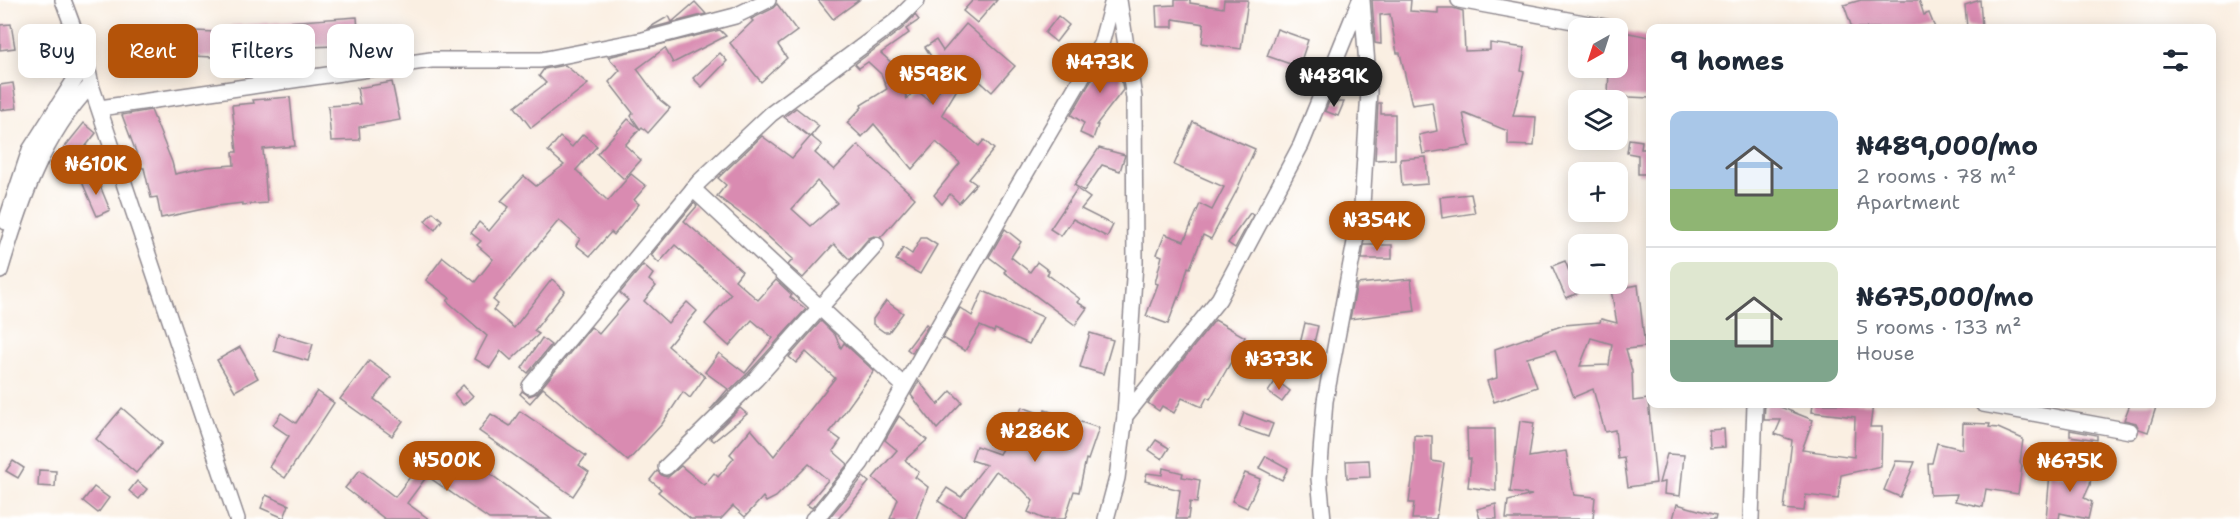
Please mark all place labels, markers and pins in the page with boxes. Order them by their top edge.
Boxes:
pin: ₦473K [1058,43,1142,94]
pin: ₦598K [891,55,975,106]
pin: ₦489K [1292,57,1376,108]
pin: ₦610K [54,145,138,196]
pin: ₦354K [1335,201,1419,252]
pin: ₦373K [1237,340,1321,391]
pin: ₦286K [993,412,1077,463]
pin: ₦500K [405,441,489,492]
pin: ₦675K [2028,442,2112,493]

